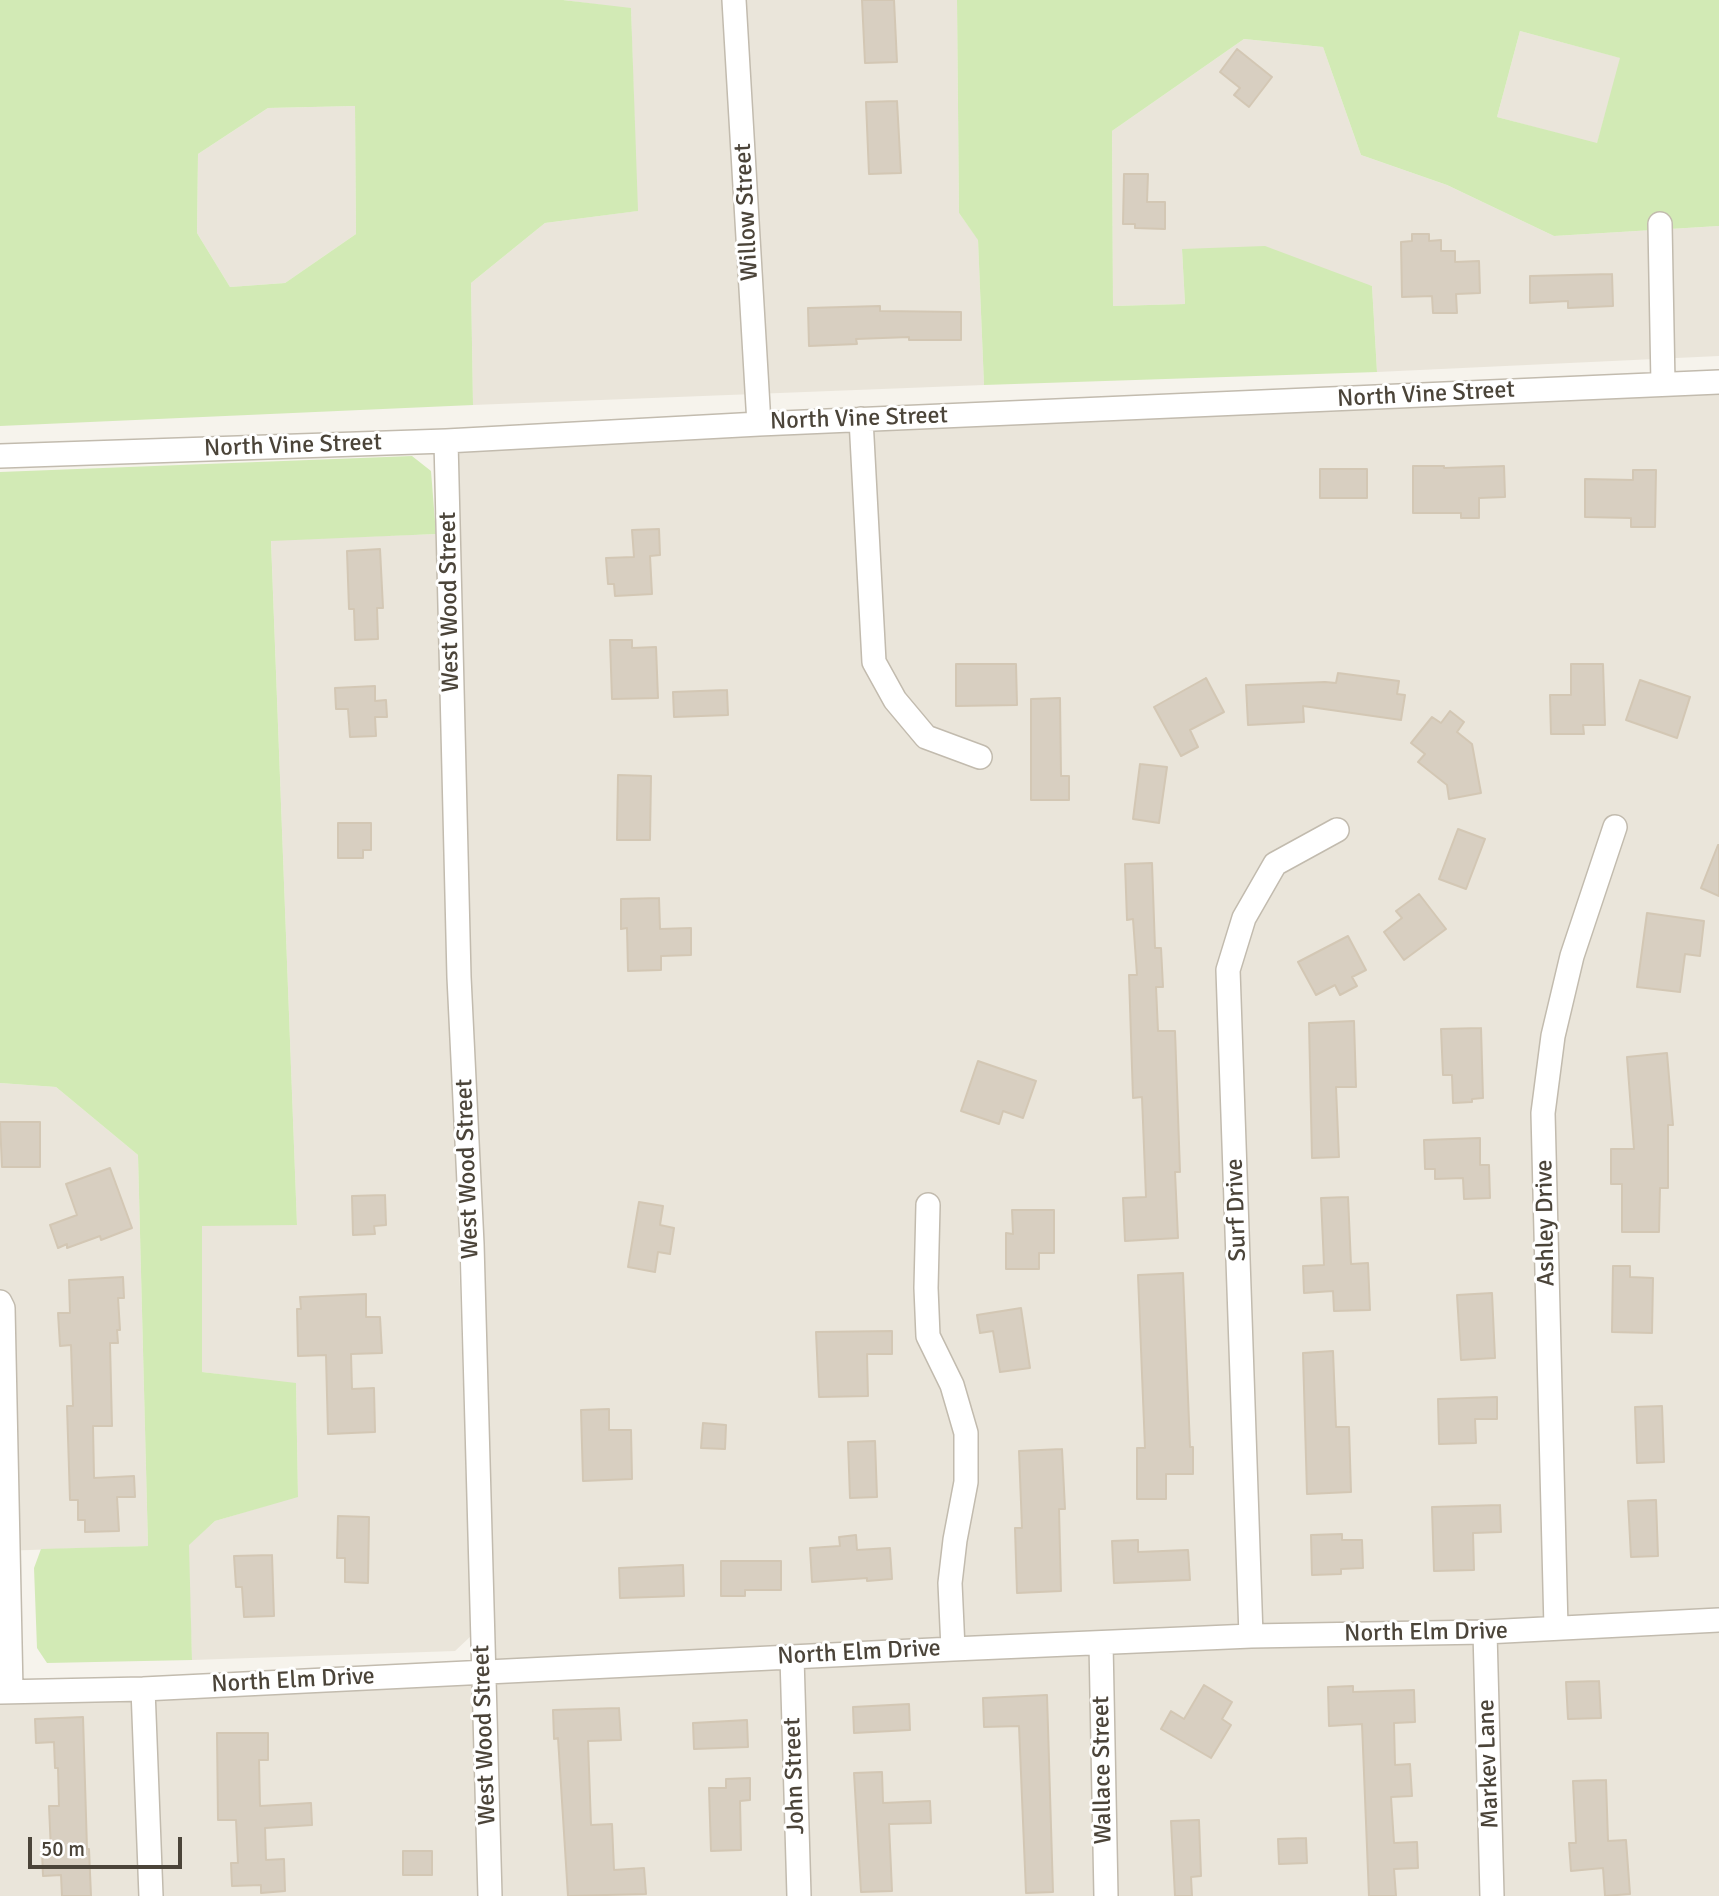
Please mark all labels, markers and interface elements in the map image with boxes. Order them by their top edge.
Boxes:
street label: Willow Street [729,142,765,282]
street label: North Vine Street [1336,376,1516,414]
street label: North Vine Street [770,402,948,436]
street label: North Vine Street [204,429,382,463]
street label: West Wood Street [434,511,466,693]
street label: West Wood Street [450,1078,486,1260]
street label: Surf Drive [1221,1158,1253,1262]
street label: Ashley Drive [1530,1159,1562,1287]
street label: North Elm Drive [1344,1617,1508,1649]
street label: North Elm Drive [777,1634,941,1672]
street label: West Wood Street [467,1644,503,1826]
street label: North Elm Drive [211,1662,375,1700]
street label: Wallace Street [1087,1695,1119,1845]
street label: Markev Lane [1472,1699,1506,1829]
street label: John Street [779,1717,811,1835]
scale bar [32,1822,186,1866]
text: 50 m [41,1836,85,1862]

